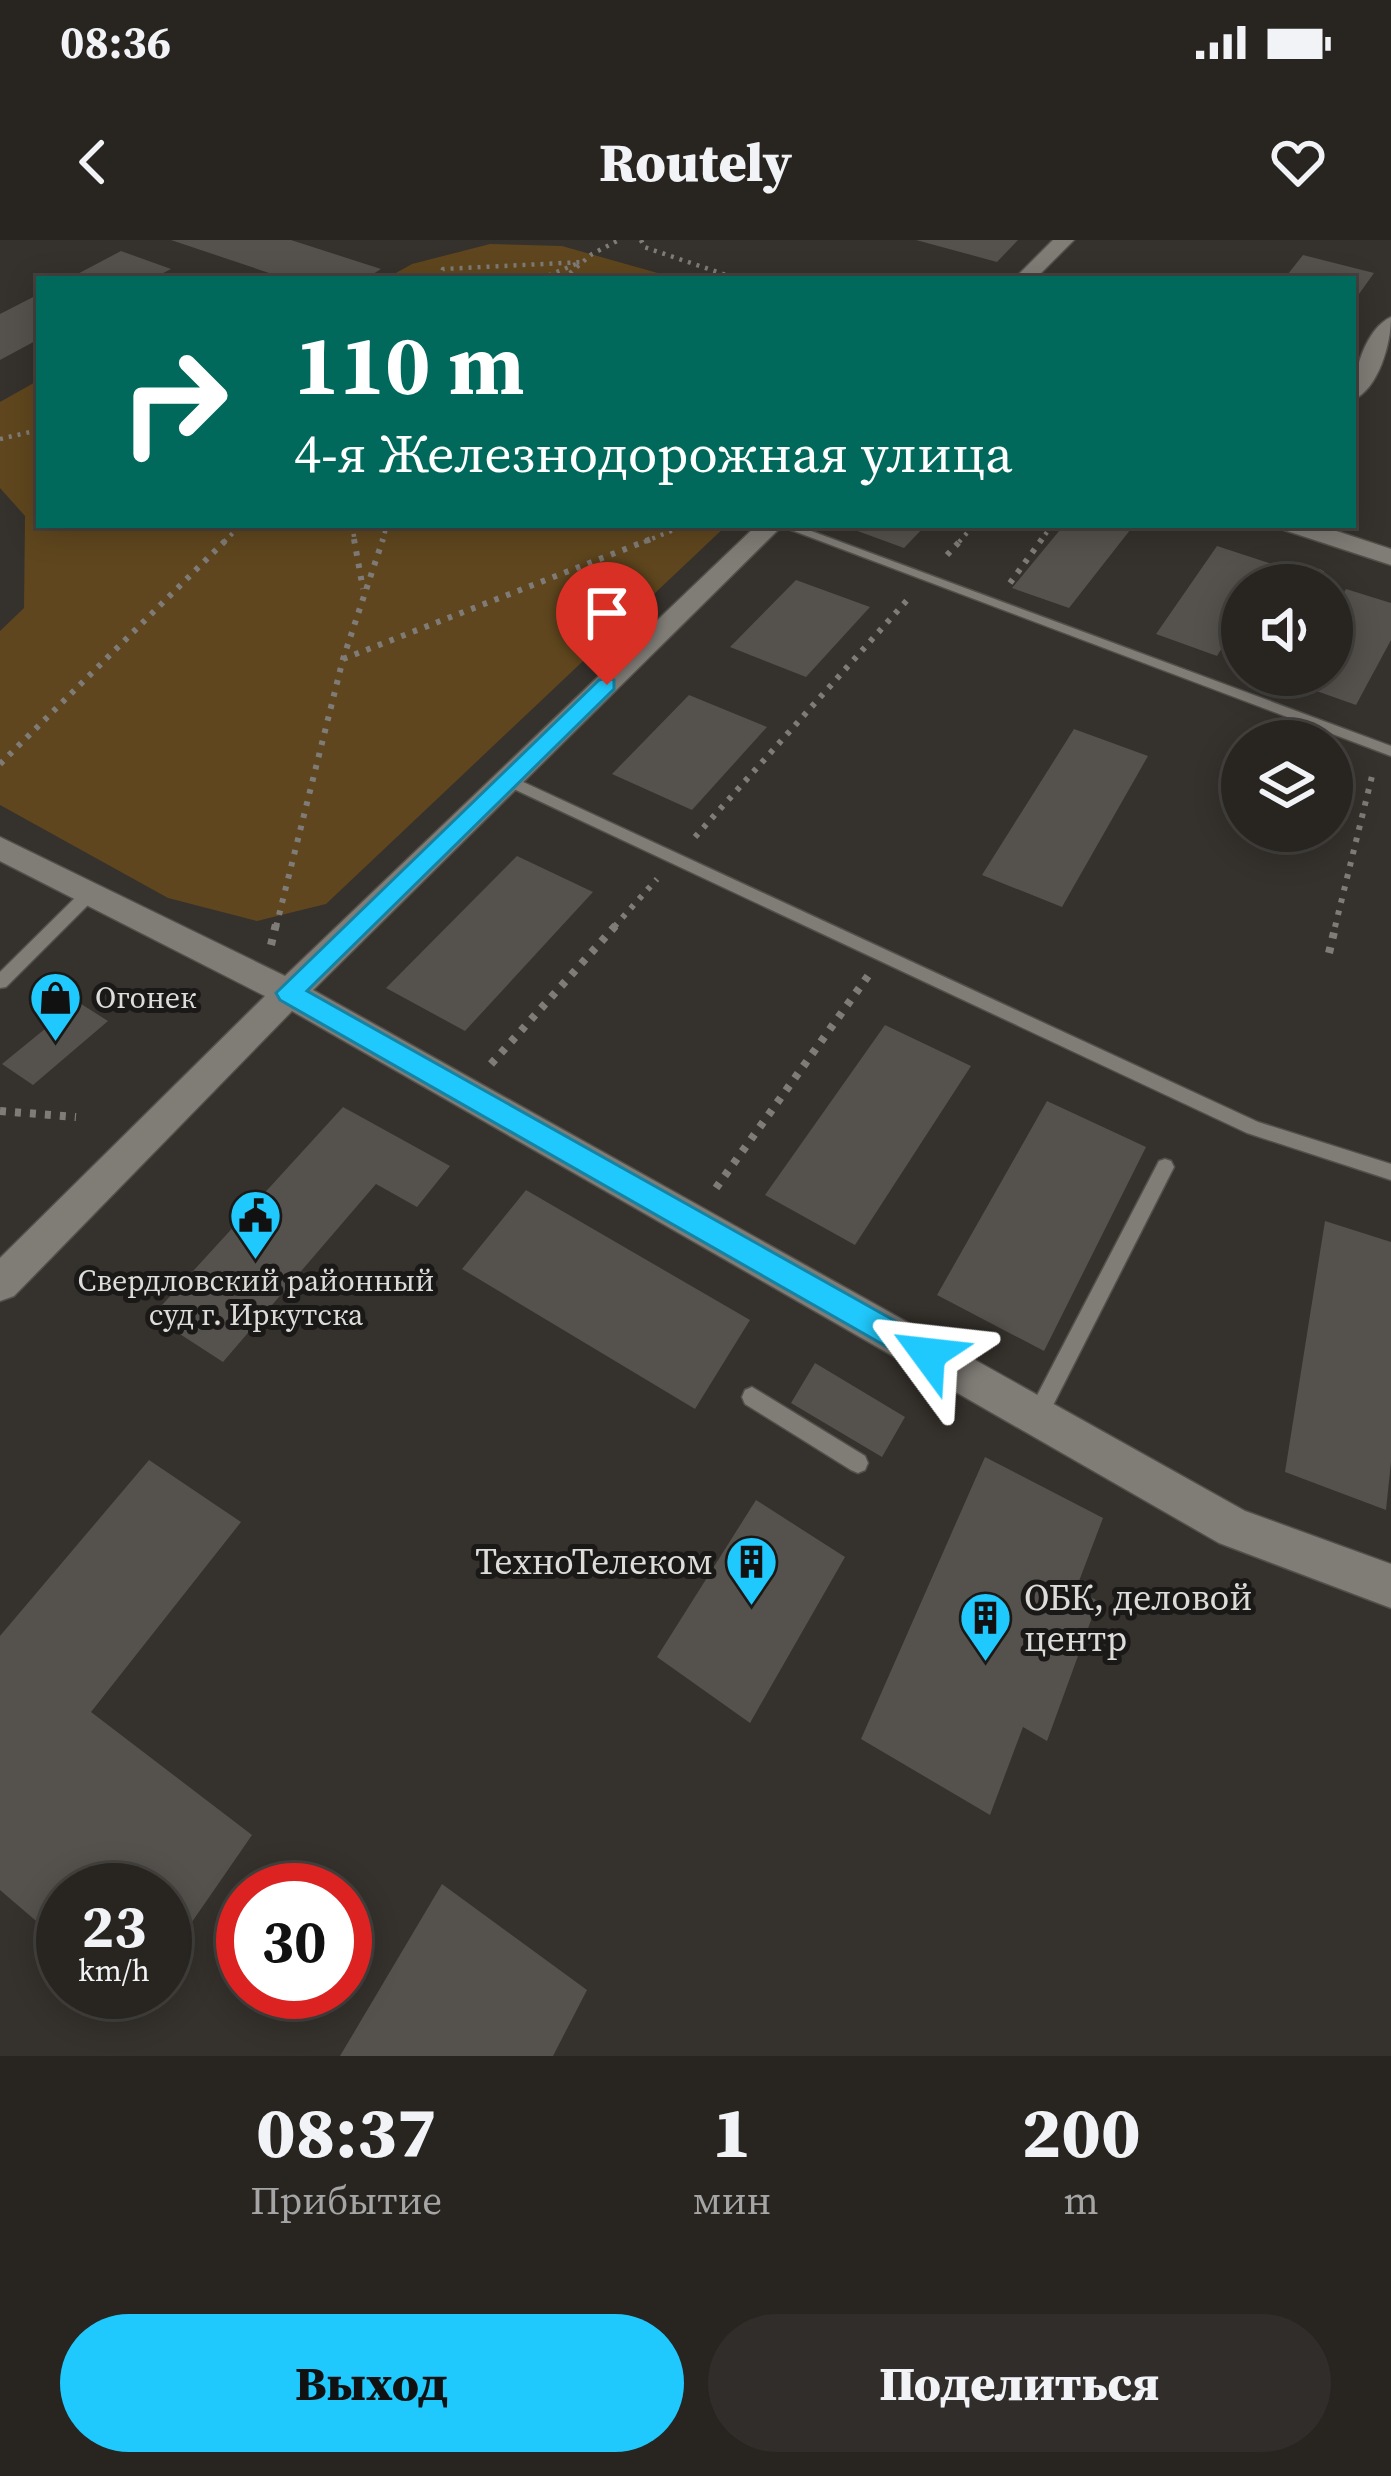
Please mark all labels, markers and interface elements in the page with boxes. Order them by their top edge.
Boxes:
text: 08:36 [60,11,171,73]
text: Routely [599,125,792,199]
icon: back [60,129,126,195]
icon: heart [1265,129,1331,195]
text: 110 m [294,307,525,422]
icon: right [96,324,252,480]
text: 4-я Железнодорожная улица [294,416,1013,490]
pin [556,562,658,685]
map controls [1221,564,1353,852]
button: sound [1221,564,1353,696]
icon: arrive [574,580,640,646]
button: layers [1221,720,1353,852]
shop icon: Огонек [28,969,84,1043]
place label: Огонек [95,977,197,1018]
public building icon: Свердловский районный суд г. Иркутска [228,1187,284,1261]
place label: Свердловский районный суд г. Иркутска [78,1260,434,1335]
position arrow [865,1291,991,1417]
building icon: ТехноТелеком [724,1533,780,1607]
place label: ТехноТелеком [475,1537,713,1586]
place label: ОБК, деловой центр [1024,1573,1253,1663]
building icon: ОБК, деловой центр [957,1590,1013,1664]
speed limit sign: 30 [216,1863,372,2019]
text: 23 [81,1885,147,1967]
text: km/h [78,1950,150,1991]
text: 08:37 [256,2082,436,2181]
text: 1 [712,2082,752,2181]
text: 200 [1022,2082,1141,2181]
text: Прибытие [250,2174,442,2227]
text: мин [693,2174,771,2227]
text: m [1064,2174,1099,2227]
button: Выход [60,2314,684,2452]
button: Поделиться [708,2314,1331,2452]

